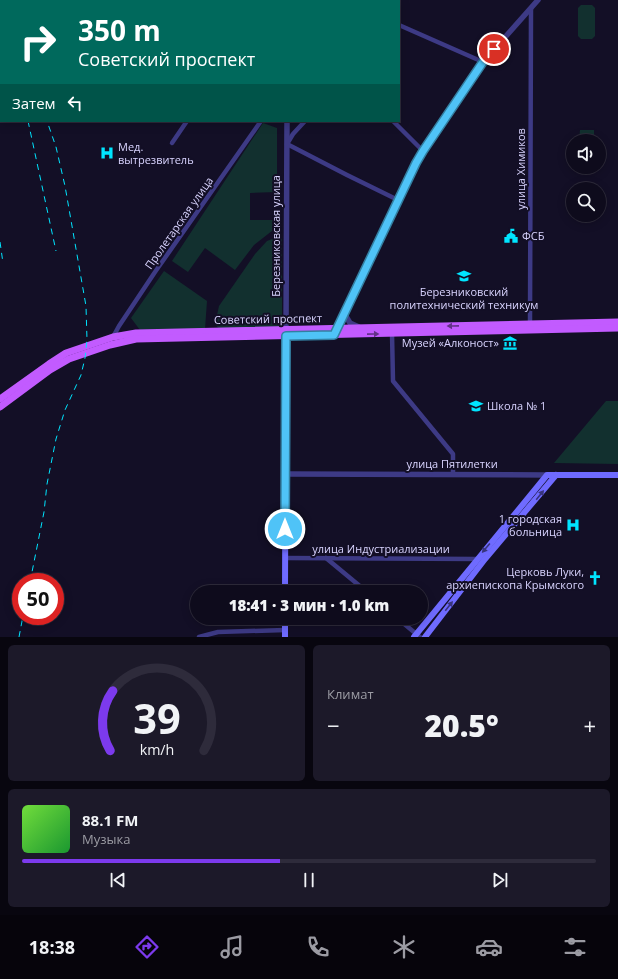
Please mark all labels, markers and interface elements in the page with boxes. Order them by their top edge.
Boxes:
text: 350 m [78,11,161,49]
icon: right [12,16,64,68]
pin [477,32,511,66]
icon: arrive [483,38,505,60]
text: Советский проспект [78,47,255,71]
icon: left [64,92,86,114]
text: Затем [12,93,56,113]
street label: улица Химиков [513,128,528,210]
map controls [566,134,606,222]
button: sound [566,134,606,174]
place label: Мед. вытрезвитель [118,139,194,167]
hospital icon: Мед. вытрезвитель [99,145,115,161]
street label: Пролетарская улица [141,173,216,272]
street label: Березниковская улица [268,175,283,297]
button: search [566,182,606,222]
public building icon: ФСБ [503,228,519,244]
place label: ФСБ [522,228,545,243]
school or university icon: Березниковский политехнический техникум [456,268,472,284]
place label: Березниковский политехнический техникум [390,284,538,312]
street label: Советский проспект [214,310,322,327]
one-way arrow [447,322,459,329]
one-way arrow [367,331,380,337]
place label: Музей «Алконост» [402,335,500,350]
museum icon: Музей «Алконост» [502,335,518,351]
school or university icon: Школа № 1 [468,398,484,414]
place label: Школа № 1 [487,398,546,413]
street label: улица Пятилетки [406,456,498,471]
one-way arrow [535,489,544,500]
position arrow [264,508,306,550]
place label: 1 городская больница [499,511,562,539]
hospital icon: 1 городская больница [565,517,581,533]
street label: улица Индустриализации [312,541,450,556]
one-way arrow [482,542,491,553]
place label: Церковь Луки, архиепископа Крымского [446,564,584,592]
church icon: Церковь Луки, архиепископа Крымского [587,570,603,586]
speed limit sign: 50 [12,573,64,625]
text: 18:41 · 3 мин · 1.0 km [229,595,389,615]
one-way arrow [444,601,453,612]
text: Климат [327,685,374,703]
text: 39 [133,690,180,746]
text: 20.5° [424,705,499,746]
text: − [327,710,340,740]
text: + [583,710,596,740]
text: km/h [139,740,174,759]
text: 88.1 FM [82,810,138,830]
text: Музыка [82,830,130,848]
icon: previous [107,869,129,891]
icon: pause [298,869,320,891]
icon: next [489,869,511,891]
icon: directions [133,933,161,961]
icon: music [218,933,246,961]
icon: phone [304,933,332,961]
icon: climate [390,933,418,961]
icon: car [475,933,503,961]
icon: filters [561,933,589,961]
text: 18:38 [29,935,75,959]

